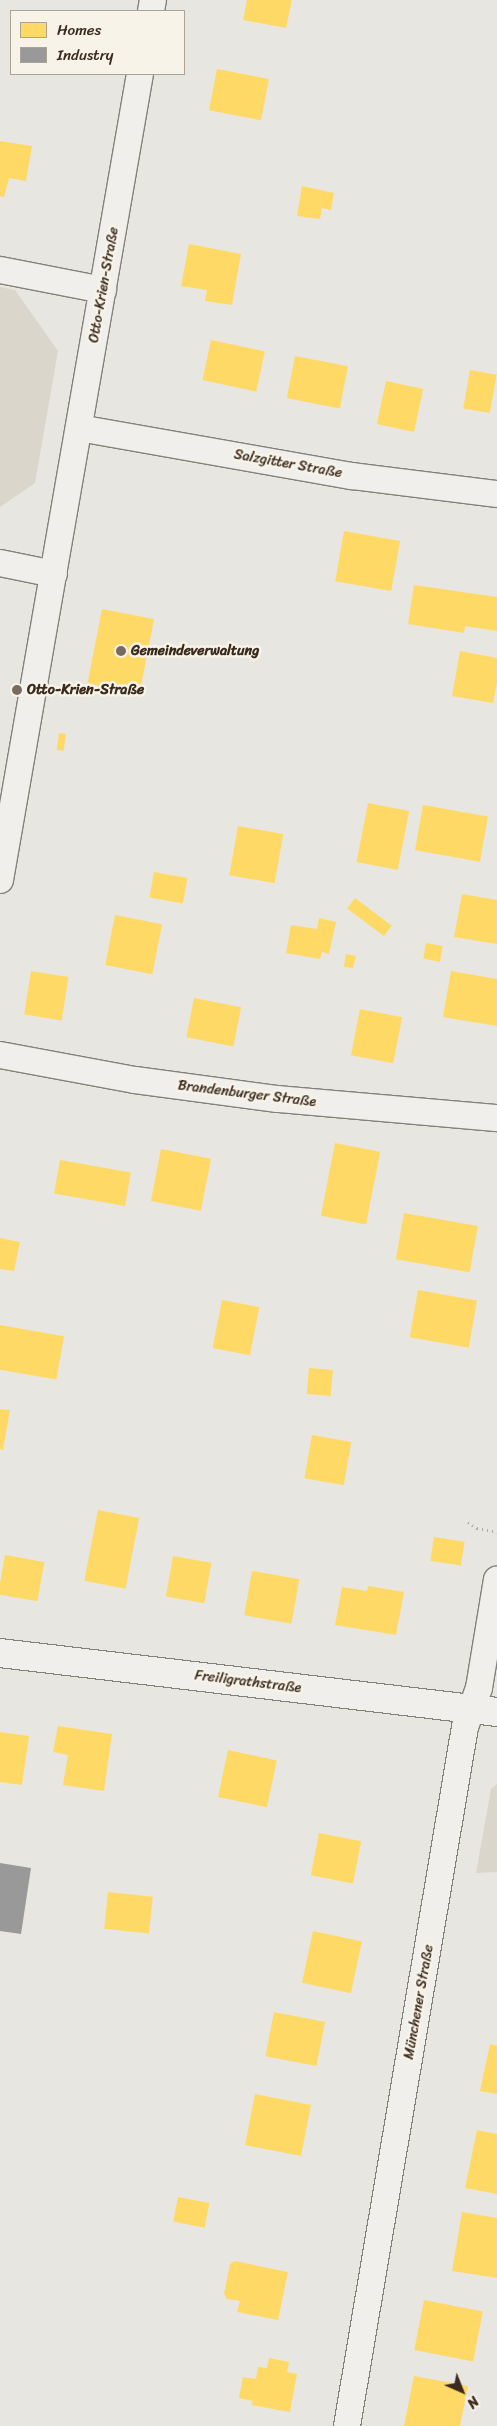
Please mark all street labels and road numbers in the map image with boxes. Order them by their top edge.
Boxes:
street label: Otto-Krien-Straße [86,226,122,344]
street label: Salzgitter Straße [233,446,343,482]
street label: Brandenburger Straße [176,1077,318,1111]
street label: Freiligrathstraße [194,1667,302,1697]
street label: Münchener Straße [401,1943,437,2061]

